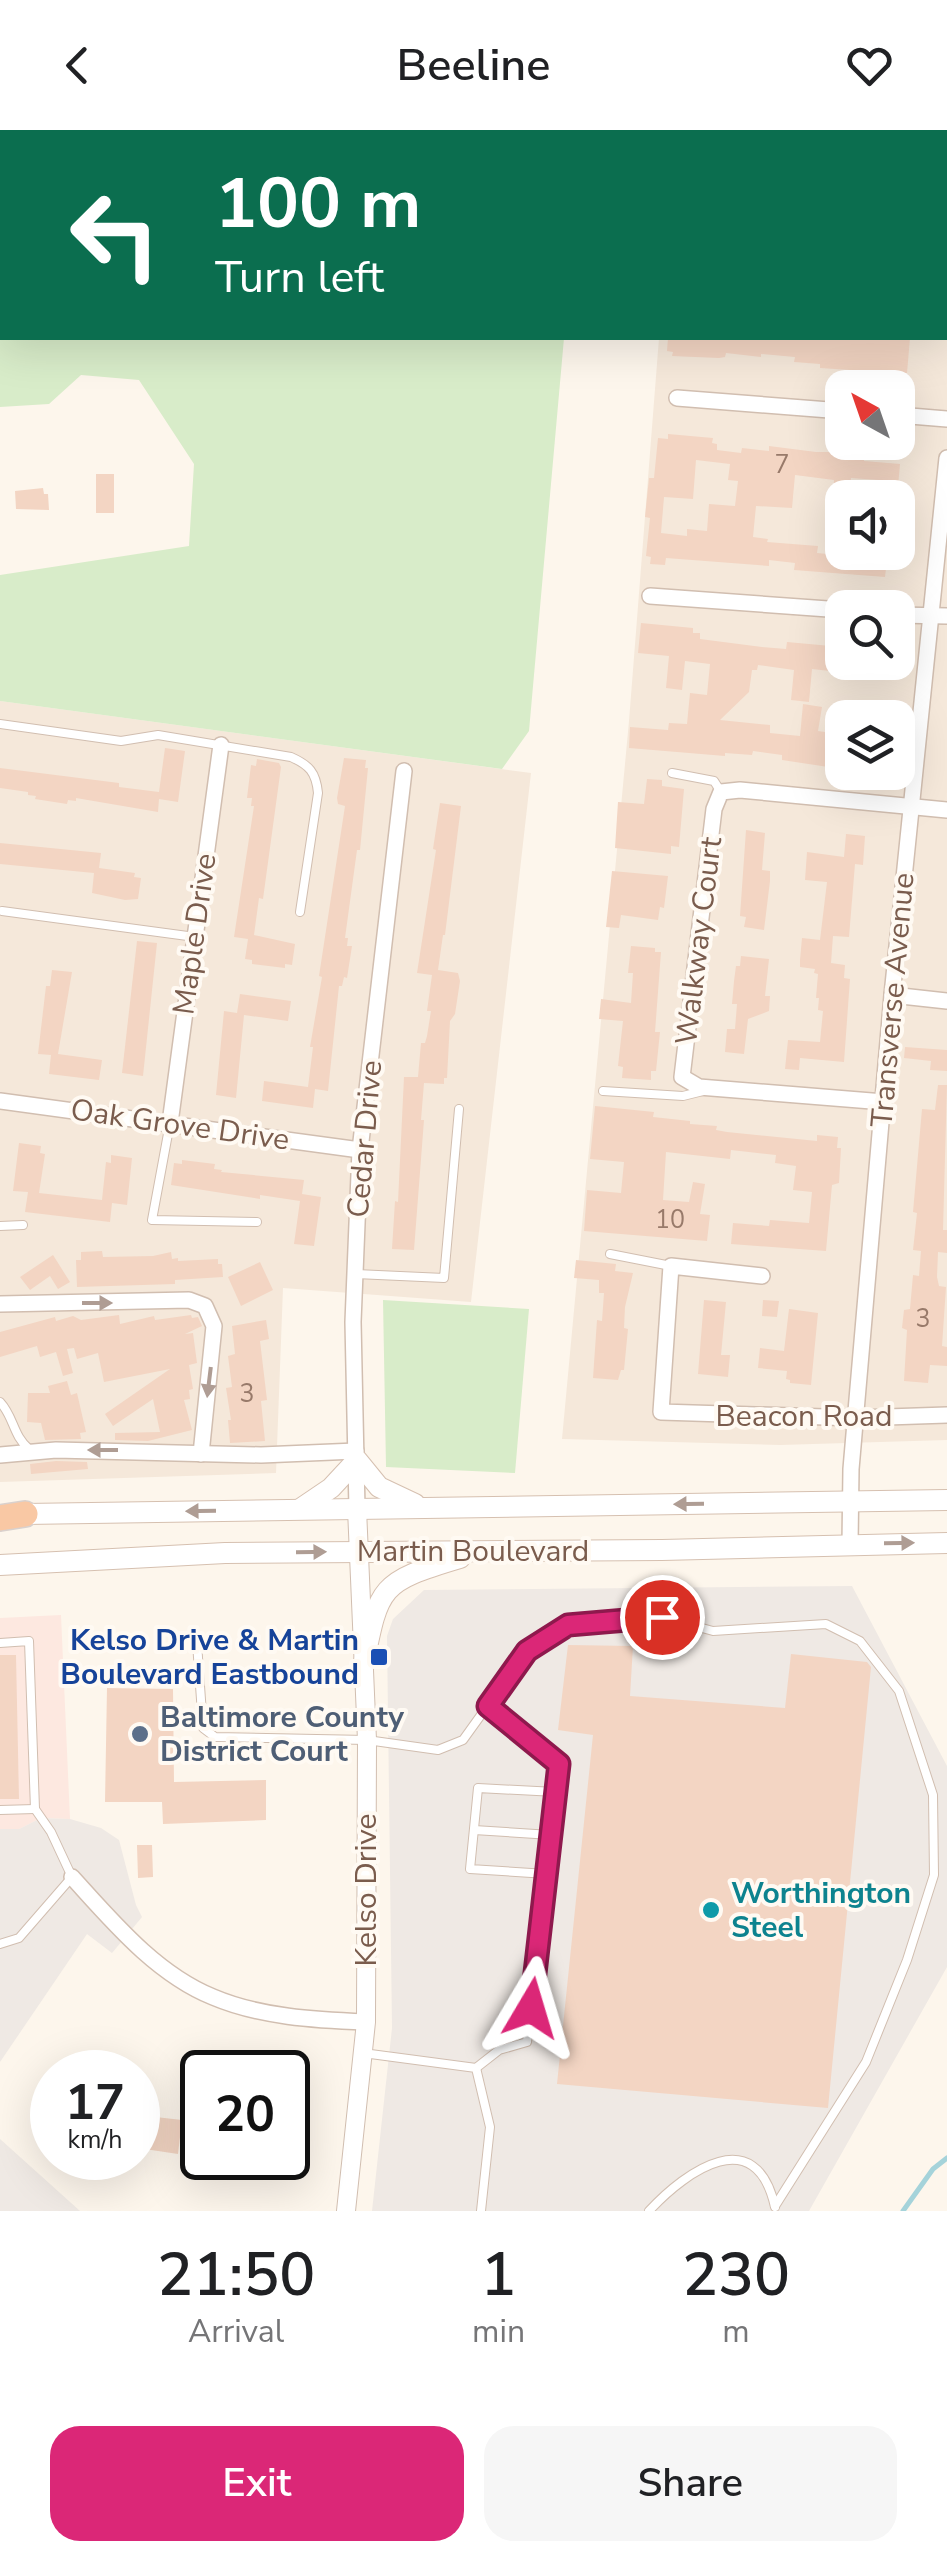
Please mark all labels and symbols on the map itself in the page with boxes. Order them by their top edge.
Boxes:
north arrow [825,370,915,460]
house number: 7 [774,448,790,482]
street label: Walkway Court [666,834,732,1047]
street label: Maple Drive [163,851,227,1017]
street label: Transverse Avenue [861,871,925,1129]
street label: Cedar Drive [338,1058,392,1220]
street label: Oak Grove Drive [68,1089,292,1161]
house number: 10 [655,1203,685,1237]
one-way arrow [82,1295,114,1311]
house number: 3 [915,1302,931,1336]
one-way arrow [201,1367,217,1398]
house number: 3 [239,1377,255,1411]
street label: Beacon Road [716,1396,892,1437]
one-way arrow [87,1442,119,1458]
one-way arrow [673,1497,705,1513]
one-way arrow [184,1503,216,1519]
street label: Martin Boulevard [357,1531,589,1572]
one-way arrow [883,1535,915,1551]
one-way arrow [296,1544,328,1560]
pin [620,1575,705,1660]
place label: Kelso Drive & Martin Boulevard Eastbound [60,1620,359,1695]
marker: Kelso Drive & Martin Boulevard Eastbound [368,1646,390,1668]
place label: Baltimore County District Court [160,1697,404,1772]
marker: Baltimore County District Court [129,1723,151,1745]
street label: Kelso Drive [346,1813,387,1967]
place label: Worthington Steel [731,1873,911,1948]
marker: Worthington Steel [700,1899,722,1921]
position arrow [479,1956,583,2060]
speed limit sign: 20 [180,2050,310,2180]

